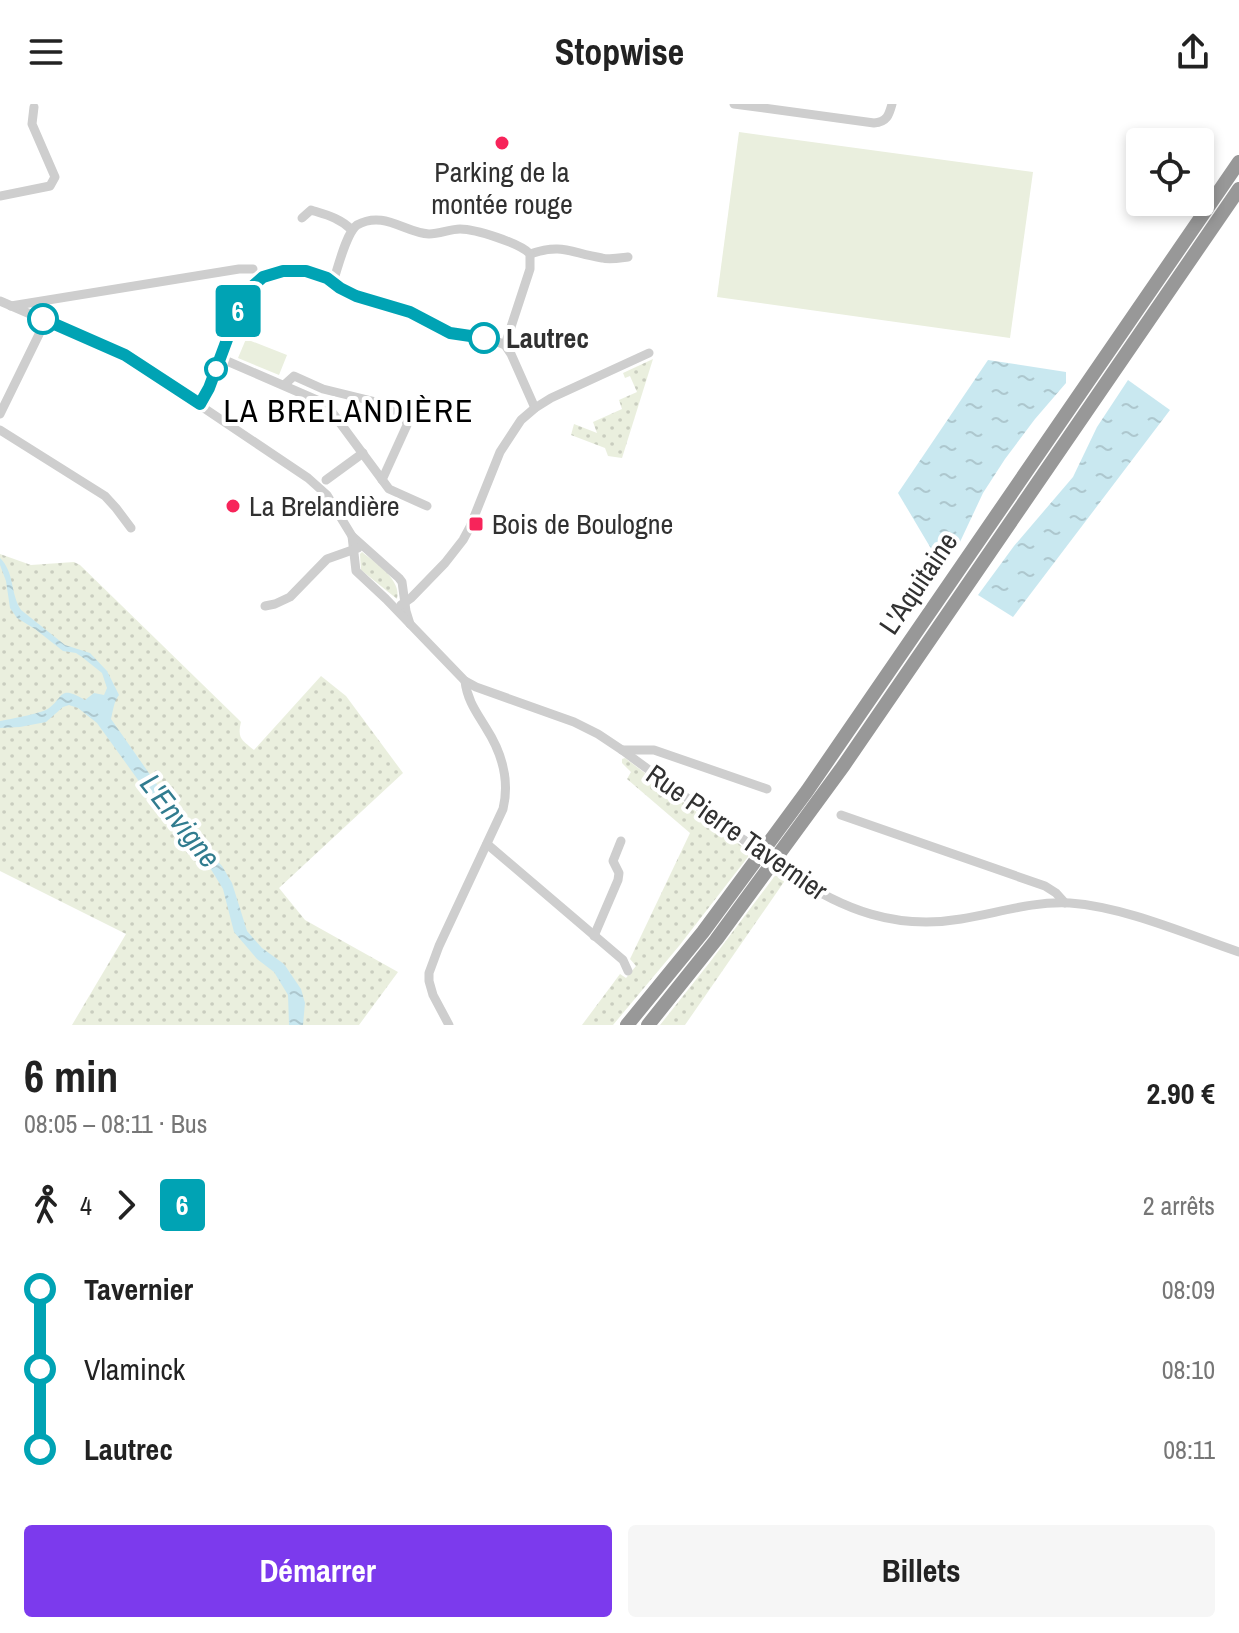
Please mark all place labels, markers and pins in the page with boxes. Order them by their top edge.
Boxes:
marker: Parking de la montée rouge [493,134,511,152]
place label: Parking de la montée rouge [431,153,573,223]
unlabelled marker [28,304,58,334]
place label: Lautrec [506,319,589,357]
marker: Lautrec [469,323,499,353]
unlabelled marker [205,358,227,380]
place label: La Brelandière [249,487,400,525]
marker: La Brelandière [224,497,242,515]
place label: Bois de Boulogne [492,505,673,543]
marker: Bois de Boulogne [467,515,485,533]

